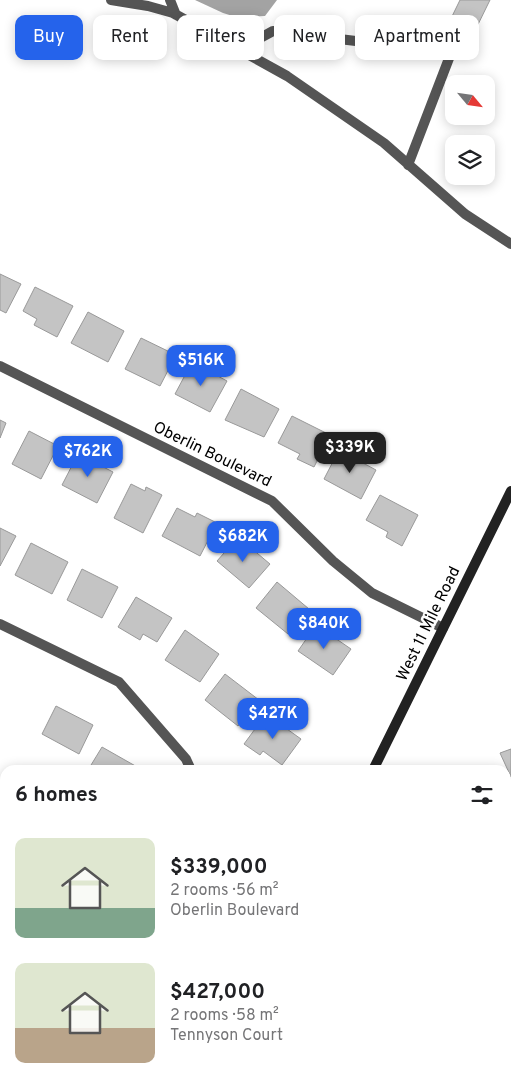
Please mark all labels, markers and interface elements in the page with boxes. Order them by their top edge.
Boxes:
chip: Buy [15,15,83,60]
chip: Rent [93,15,167,60]
chip: Filters [177,15,264,60]
chip: New [274,15,345,60]
chip: Apartment [355,15,479,60]
north arrow [445,75,495,125]
map controls [445,75,495,185]
button: layers [445,135,495,185]
pin: $516K [166,344,236,387]
text: $516K [178,351,225,371]
street label: Oberlin Boulevard [150,418,274,492]
pin: $339K [315,432,385,474]
pin: $762K [53,436,123,478]
text: $339K [325,438,375,458]
text: $762K [64,442,112,462]
pin: $682K [208,520,278,563]
text: $682K [218,527,268,547]
street label: West 11 Mile Road [393,563,465,685]
pin: $840K [289,608,359,650]
text: $840K [298,614,350,634]
pin: $427K [238,698,308,740]
text: $427K [248,704,298,724]
icon: filters [468,781,496,809]
text: 6 homes [15,782,98,809]
text: $339,000 [170,854,268,881]
icon: home [55,858,115,918]
text: 2 rooms · 56 m² [170,881,279,901]
text: Oberlin Boulevard [170,901,299,921]
text: $427,000 [170,979,265,1006]
icon: home [55,983,115,1043]
text: 2 rooms · 58 m² [170,1006,279,1026]
text: Tennyson Court [170,1026,283,1046]

